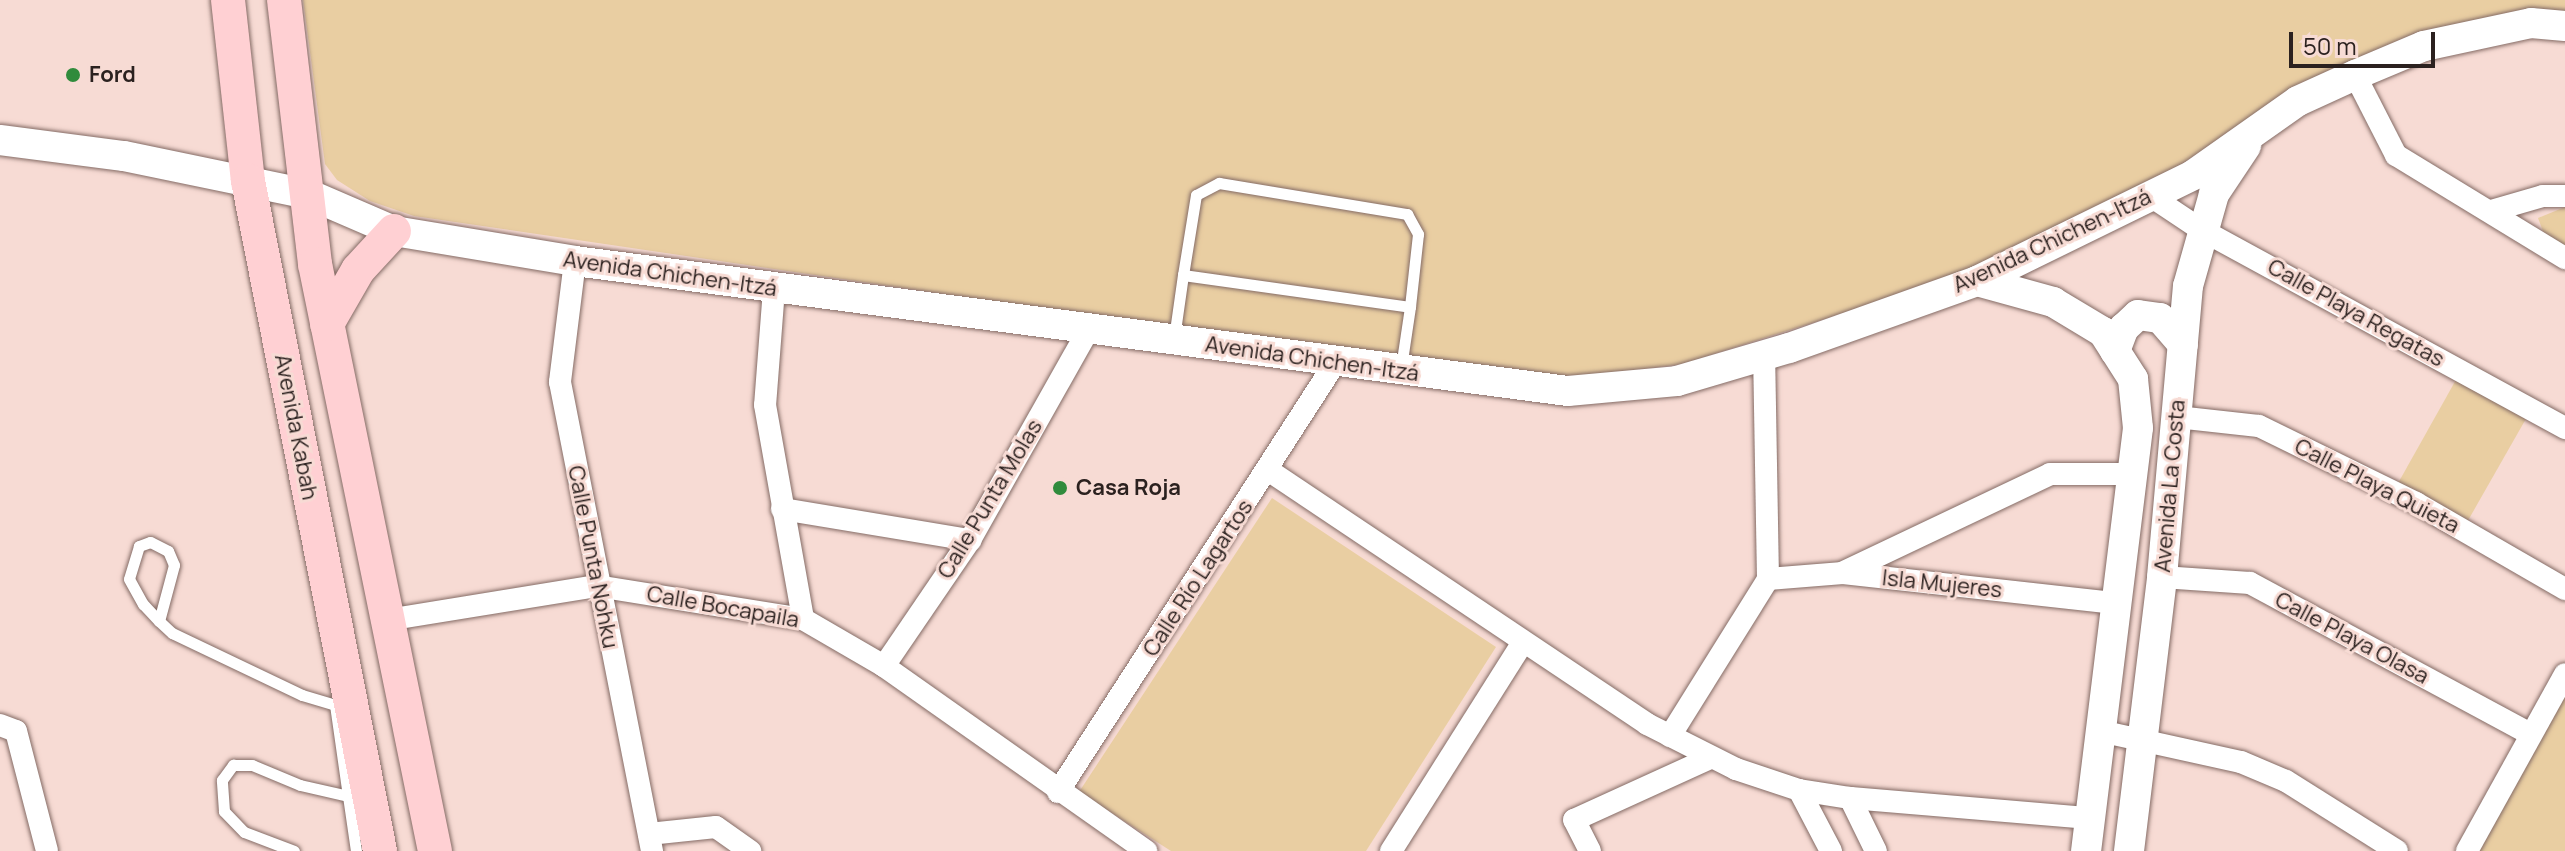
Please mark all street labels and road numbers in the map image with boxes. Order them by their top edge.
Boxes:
street label: Avenida Chichen-Itzá [1949,184,2155,298]
street label: Avenida Chichen-Itzá [562,246,778,302]
street label: Calle Playa Regatas [2263,254,2449,372]
street label: Avenida Chichen-Itzá [1204,331,1420,387]
street label: Avenida Kabah [269,352,323,502]
street label: Avenida La Costa [2149,399,2191,573]
street label: Calle Punta Molas [932,415,1048,583]
street label: Calle Playa Quieta [2290,433,2464,539]
street label: Calle Punta Nohku [562,463,624,651]
street label: Calle Río Lagartos [1138,495,1258,661]
street label: Isla Mujeres [1881,565,2003,603]
street label: Calle Bocapaila [645,581,801,633]
street label: Calle Playa Olasa [2271,586,2433,690]

